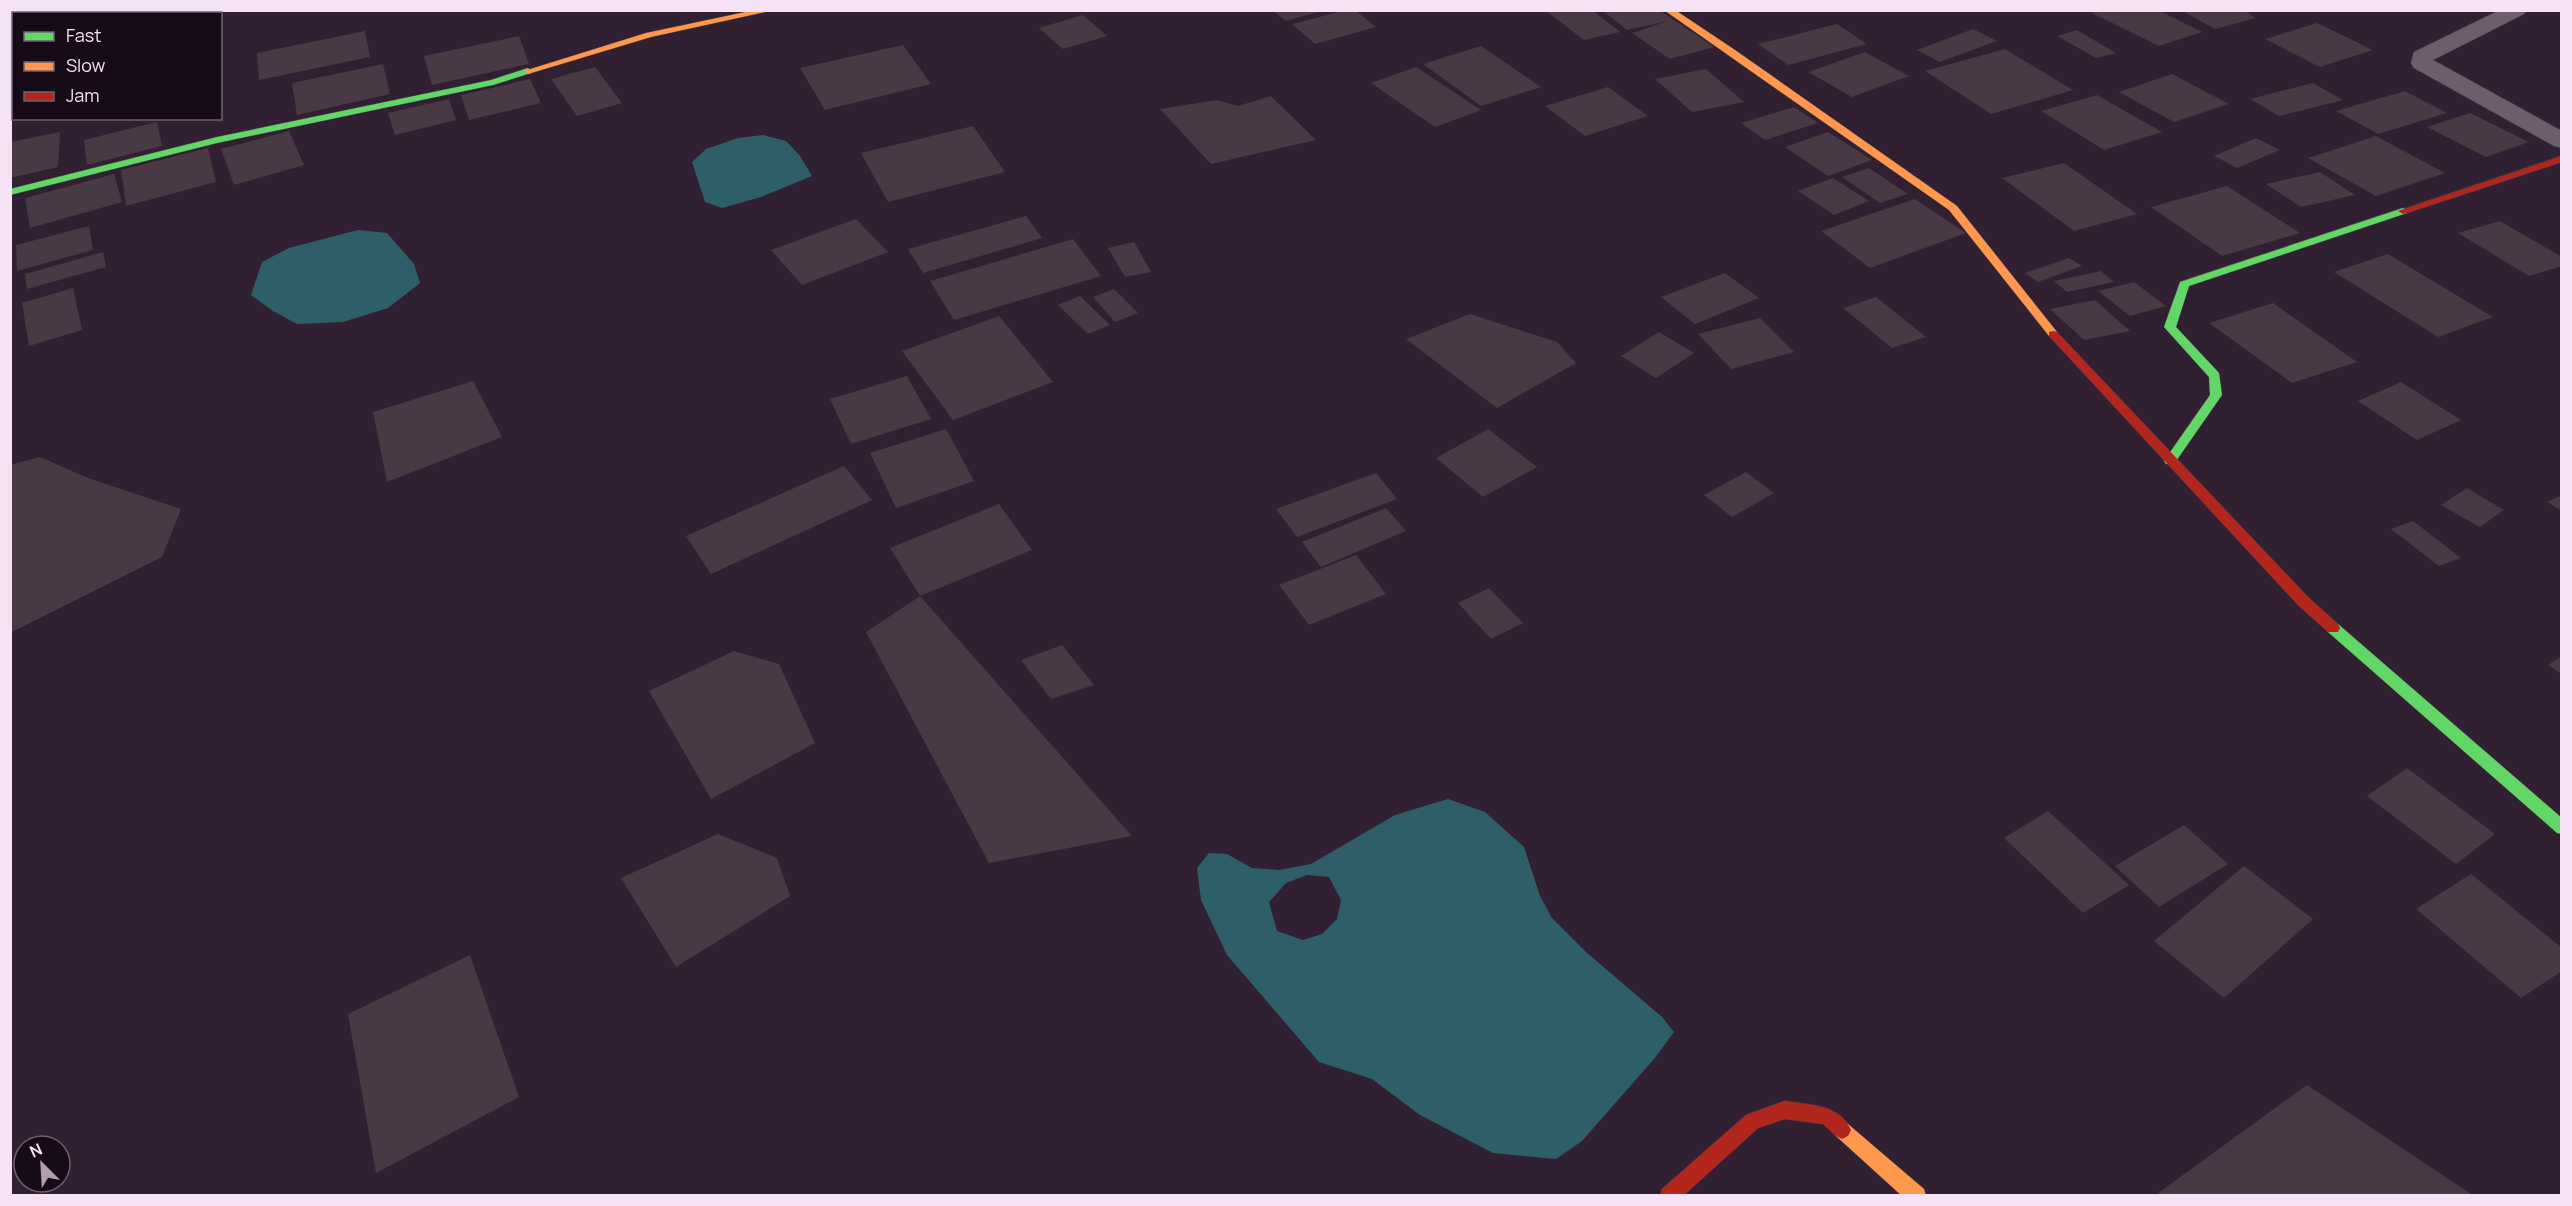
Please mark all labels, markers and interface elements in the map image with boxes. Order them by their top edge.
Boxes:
legend [12,12,222,120]
text: Fast [66,23,101,47]
text: Slow [66,53,106,77]
text: Jam [66,83,100,107]
north arrow [12,1134,72,1194]
text: N [26,1138,46,1163]

